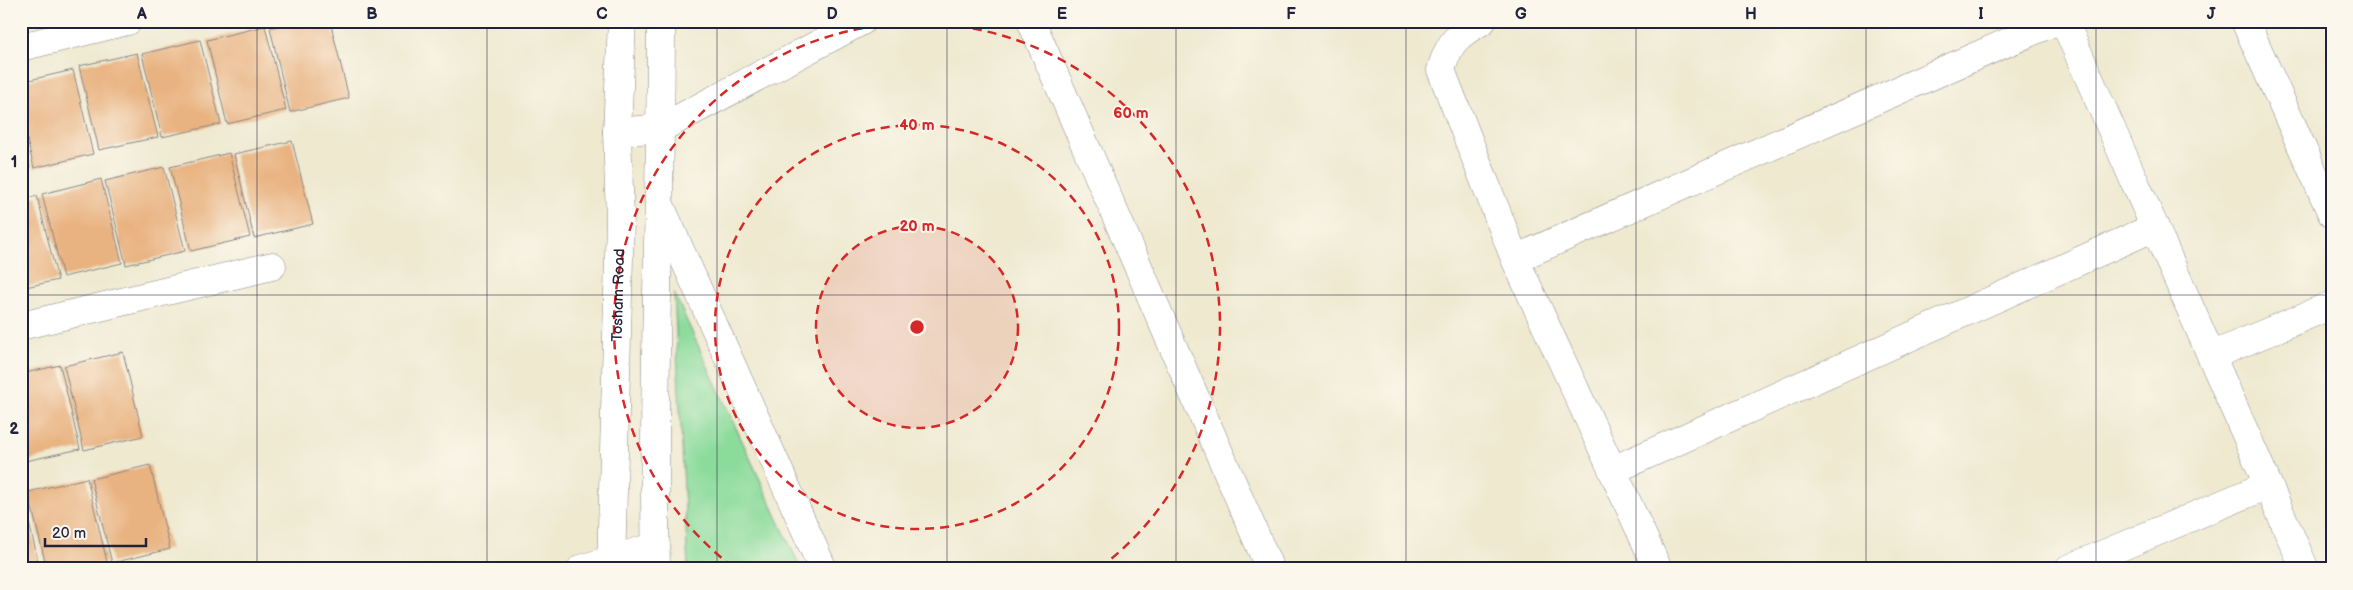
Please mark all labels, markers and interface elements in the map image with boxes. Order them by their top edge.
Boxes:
text: A [136,5,147,24]
text: B [366,5,378,24]
text: C [596,5,608,24]
text: D [826,5,838,24]
text: E [1057,5,1067,24]
text: F [1286,5,1296,24]
text: G [1515,5,1527,24]
text: H [1745,5,1757,24]
text: I [1978,5,1984,24]
text: J [2207,5,2216,24]
text: 60 m [1113,104,1149,123]
text: 40 m [899,116,935,135]
text: 1 [11,153,17,172]
text: 20 m [900,217,935,236]
street label: Tosham Road [607,248,629,342]
centre of rings [908,318,926,336]
text: 2 [9,420,19,439]
scale bar [45,515,146,547]
text: 20 m [52,524,86,543]

